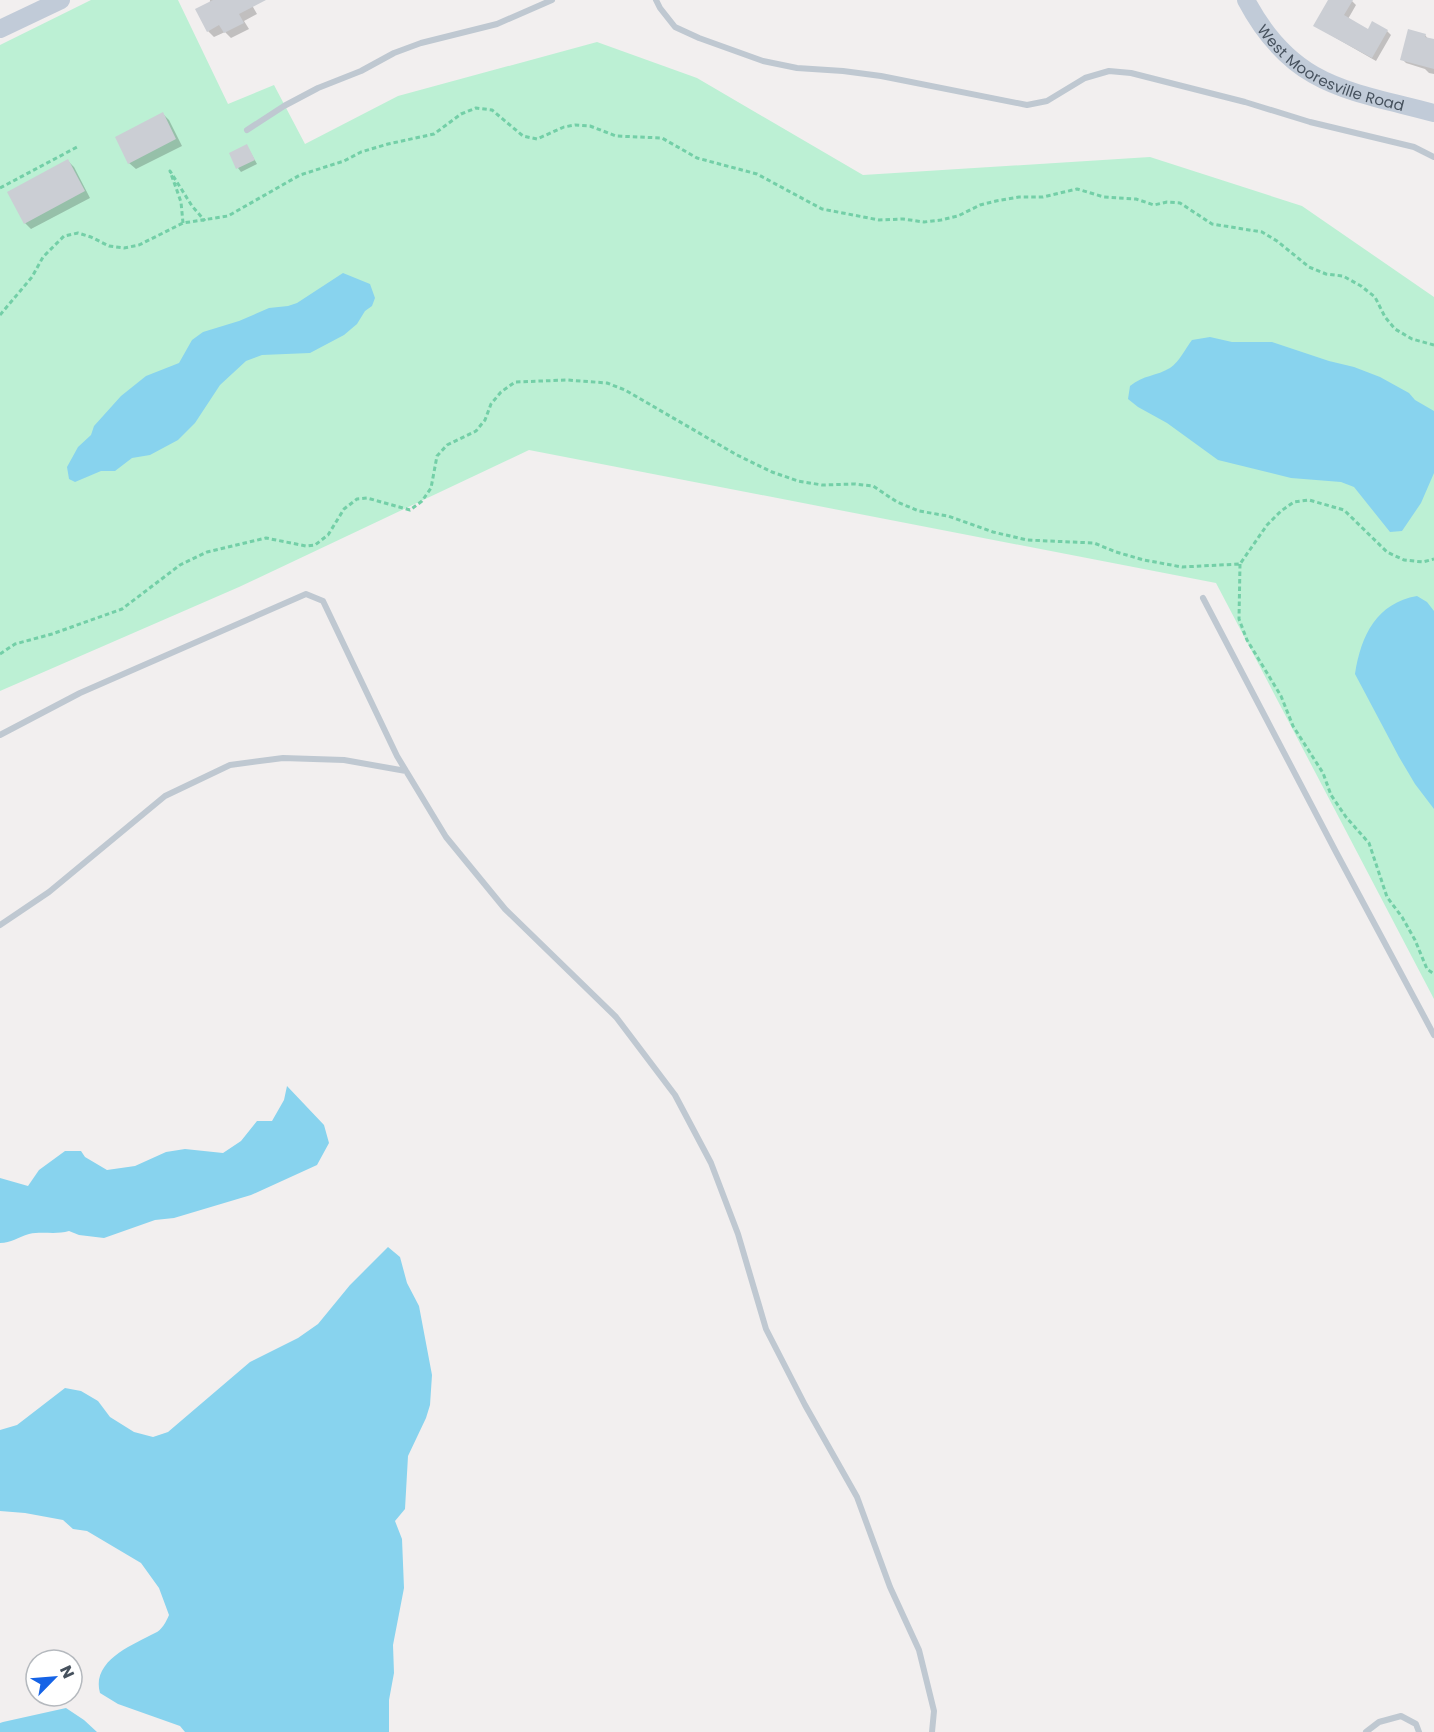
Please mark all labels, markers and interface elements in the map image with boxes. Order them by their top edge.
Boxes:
street label: West Mooresville Road [1253,20,1406,116]
north arrow [24,1648,84,1708]
text: N [54,1662,80,1682]

